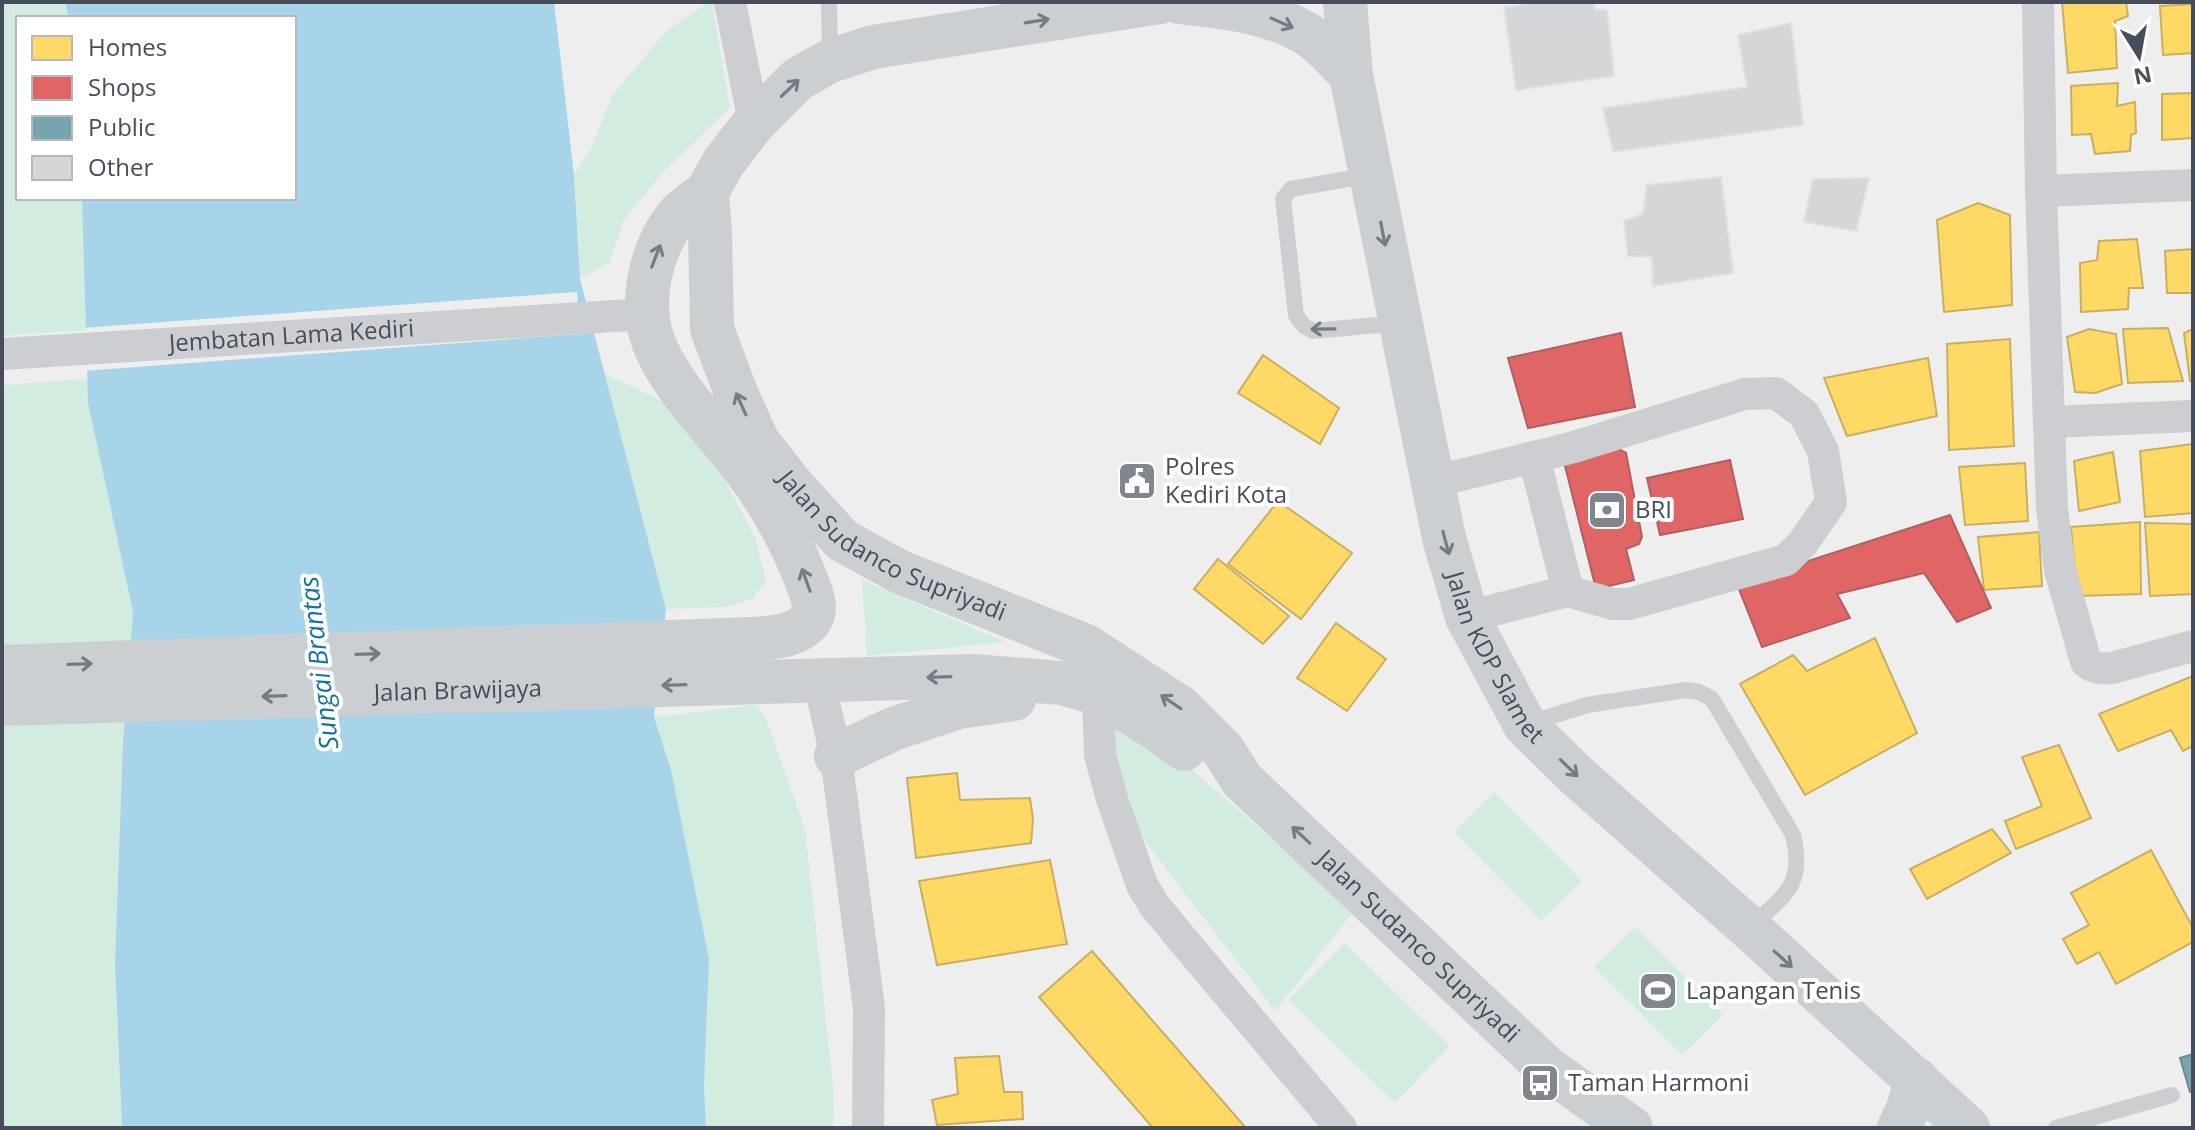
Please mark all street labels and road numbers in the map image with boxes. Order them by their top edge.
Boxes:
street label: Jembatan Lama Kediri [166,310,415,359]
street label: Jalan Sudanco Supriyadi [770,461,1011,628]
street label: Jalan KDP Slamet [1439,565,1552,750]
street label: Jalan Brawijaya [371,670,542,708]
street label: Jalan Sudanco Supriyadi [1309,840,1528,1049]

